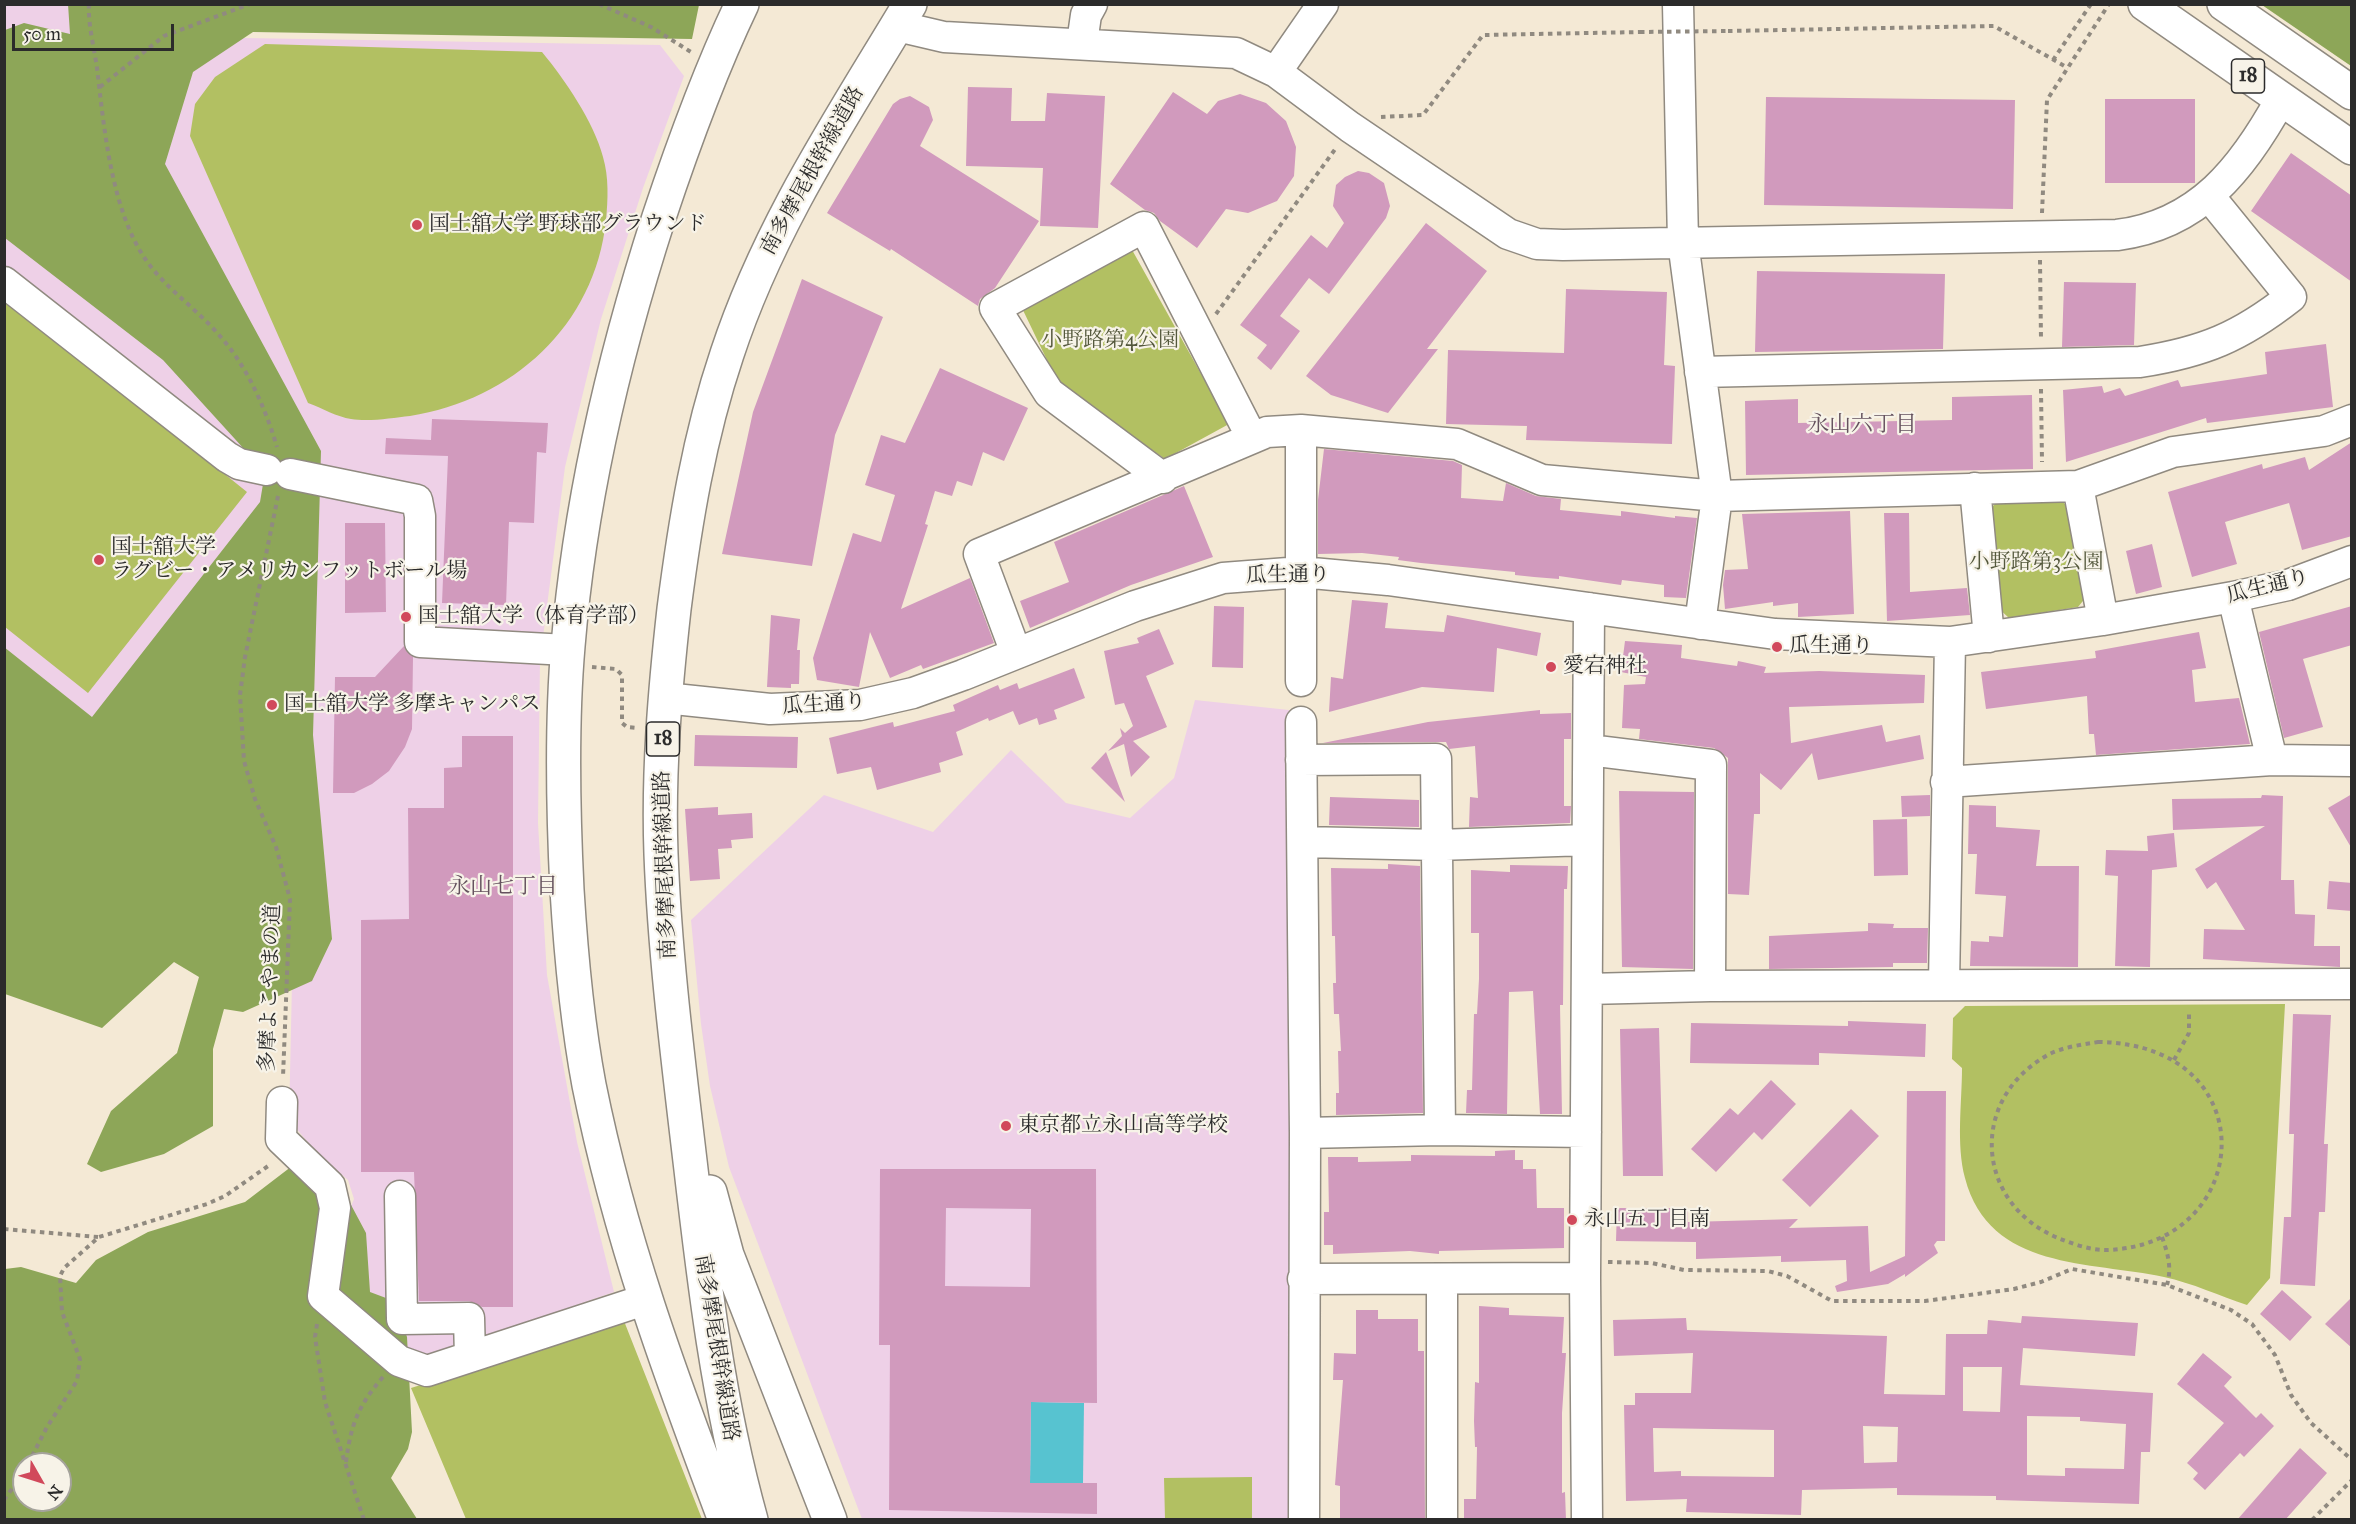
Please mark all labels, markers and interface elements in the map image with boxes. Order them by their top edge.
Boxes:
scale bar [15,12,177,50]
text: 50 m [23,23,61,45]
road number: 18 [2232,59,2264,93]
street label: 南多摩尾根幹線道路 [756,82,870,260]
place label: 国士舘大学 野球部グラウンド [429,212,707,238]
marker: 国士舘大学 野球部グラウンド [410,218,424,232]
park label: 小野路第4公園 [1041,328,1179,354]
district label: 永山六丁目 [1807,413,1917,439]
place label: 国士舘大学 ラグビー・アメリカンフットボール場 [111,535,467,585]
park label: 小野路第3公園 [1969,550,2103,576]
marker: 国士舘大学 ラグビー・アメリカンフットボール場 [92,553,106,567]
street label: 瓜生通り [1246,563,1330,589]
street label: 瓜生通り [2224,565,2312,609]
place label: 国士舘大学（体育学部） [418,604,649,630]
marker: 国士舘大学（体育学部） [399,610,413,624]
place label: 瓜生通り [1789,634,1873,660]
marker: 瓜生通り [1770,640,1784,654]
place label: 愛宕神社 [1563,654,1647,680]
marker: 愛宕神社 [1544,660,1558,674]
street label: 瓜生通り [781,690,867,720]
place label: 国士舘大学 多摩キャンパス [284,692,541,718]
marker: 国士舘大学 多摩キャンパス [265,698,279,712]
road number: 18 [646,722,680,756]
street label: 南多摩尾根幹線道路 [650,770,682,960]
district label: 永山七丁目 [448,875,558,901]
street label: 多摩よこやまの道 [255,904,287,1072]
place label: 東京都立永山高等学校 [1018,1113,1228,1139]
marker: 東京都立永山高等学校 [999,1119,1013,1133]
place label: 永山五丁目南 [1584,1207,1710,1233]
marker: 永山五丁目南 [1565,1213,1579,1227]
street label: 南多摩尾根幹線道路 [689,1253,743,1443]
north arrow [12,1452,72,1512]
text: N [43,1481,66,1504]

